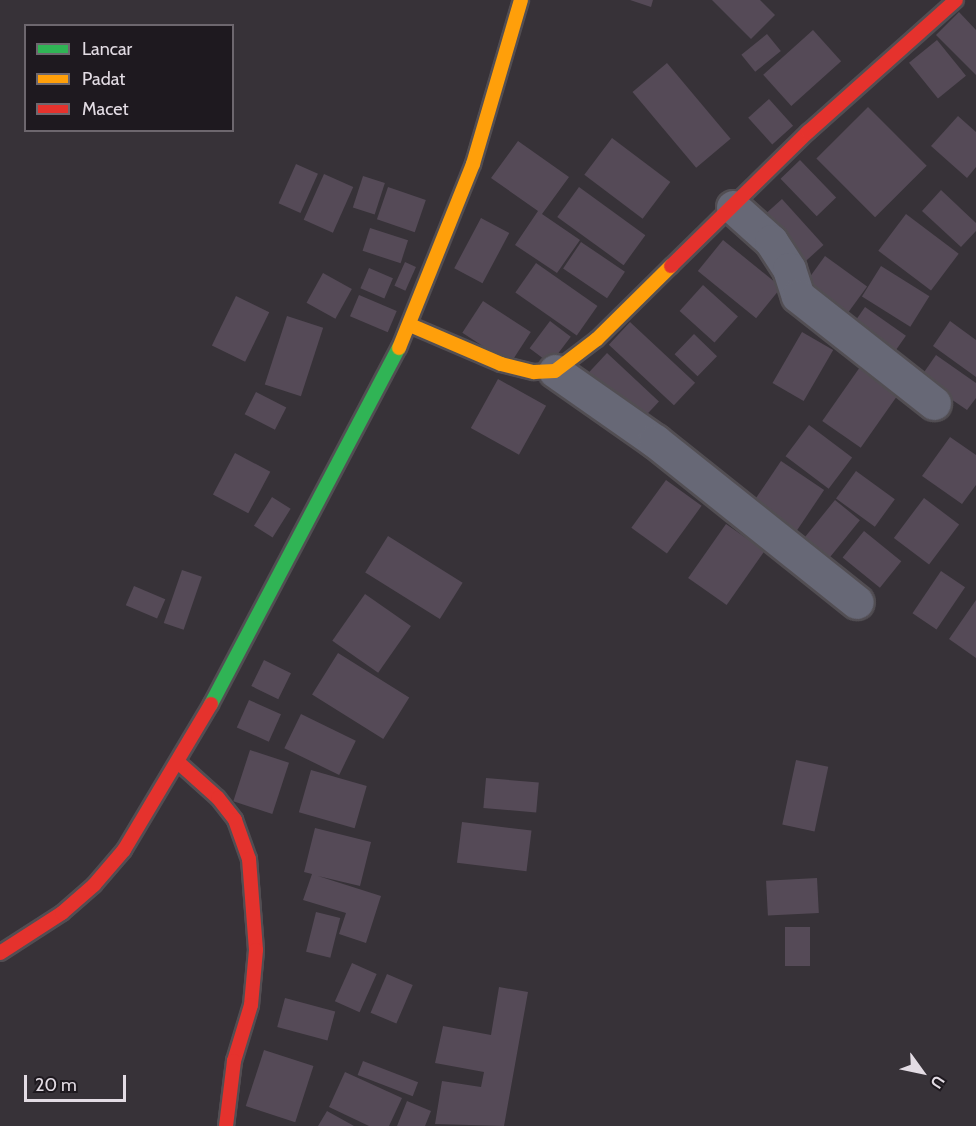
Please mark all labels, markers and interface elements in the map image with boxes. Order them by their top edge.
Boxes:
legend [24,24,234,132]
text: Lancar [82,38,132,60]
text: Padat [82,68,125,90]
text: Macet [82,98,128,120]
north arrow [892,1042,952,1102]
scale bar [27,1063,129,1101]
text: U [926,1072,949,1092]
text: 20 m [35,1074,77,1096]

